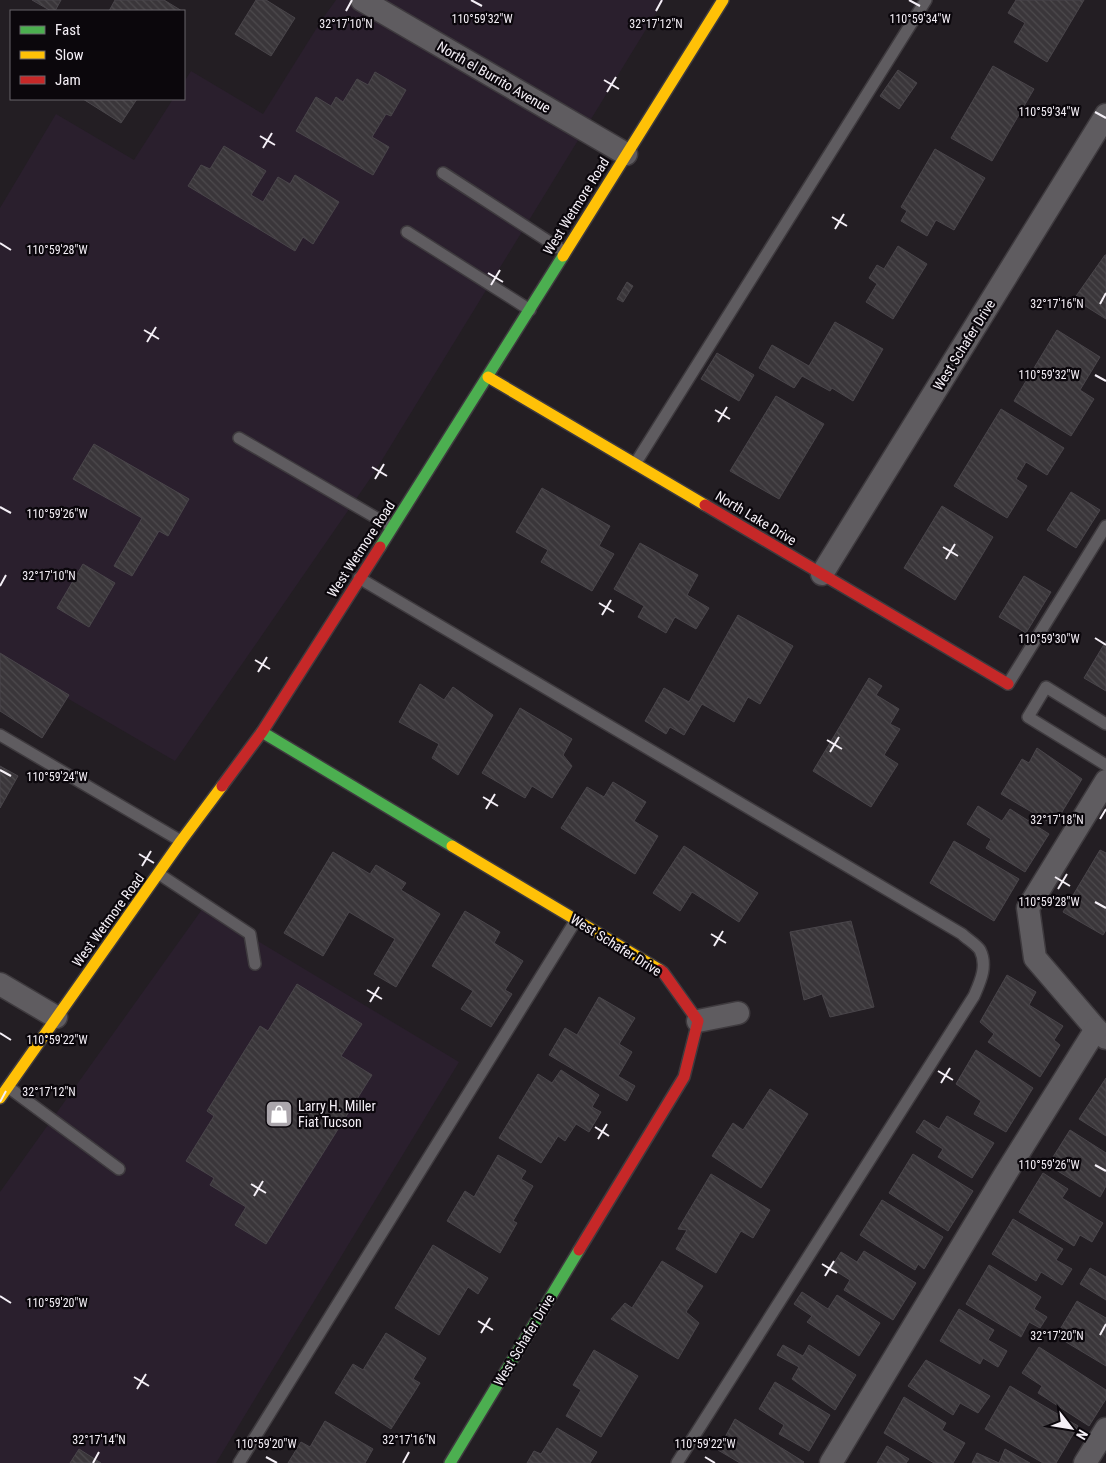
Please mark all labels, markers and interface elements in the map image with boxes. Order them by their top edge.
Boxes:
legend [10,10,185,100]
text: 110°59'32"W [451,12,513,26]
text: 110°59'34"W [889,12,951,26]
text: 32°17'10"N [319,17,373,31]
text: 32°17'12"N [629,17,683,31]
text: Fast [55,21,80,39]
street label: North el Burrito Avenue [435,38,554,116]
text: Slow [55,46,84,64]
text: Jam [55,71,81,89]
text: 110°59'34"W [1018,105,1080,119]
street label: West Wetmore Road [540,154,612,258]
text: 110°59'28"W [26,243,88,257]
street label: West Schafer Drive [930,296,999,393]
text: 32°17'16"N [1030,297,1084,311]
text: 110°59'32"W [1018,368,1080,382]
street label: North Lake Drive [713,488,800,549]
street label: West Wetmore Road [324,498,398,600]
text: 110°59'26"W [26,507,88,521]
text: 32°17'10"N [22,569,76,583]
text: 110°59'30"W [1018,632,1080,646]
text: 110°59'24"W [26,770,88,784]
text: 32°17'18"N [1030,813,1084,827]
street label: West Wetmore Road [69,870,147,970]
text: 110°59'28"W [1018,895,1080,909]
street label: West Schafer Drive [568,911,665,980]
text: 110°59'22"W [26,1033,88,1047]
text: 32°17'12"N [22,1085,76,1099]
place label: Larry H. Miller Fiat Tucson [298,1098,376,1130]
shop icon: Larry H. Miller Fiat Tucson [264,1099,294,1129]
text: 110°59'26"W [1018,1158,1080,1172]
street label: West Schafer Drive [490,1291,558,1389]
text: 110°59'20"W [26,1296,88,1310]
text: 32°17'20"N [1030,1329,1084,1343]
north arrow [1046,1403,1096,1453]
text: N [1073,1427,1091,1442]
text: 32°17'14"N [72,1433,126,1447]
text: 32°17'16"N [382,1433,436,1447]
text: 110°59'20"W [235,1437,297,1451]
text: 110°59'22"W [674,1437,736,1451]

